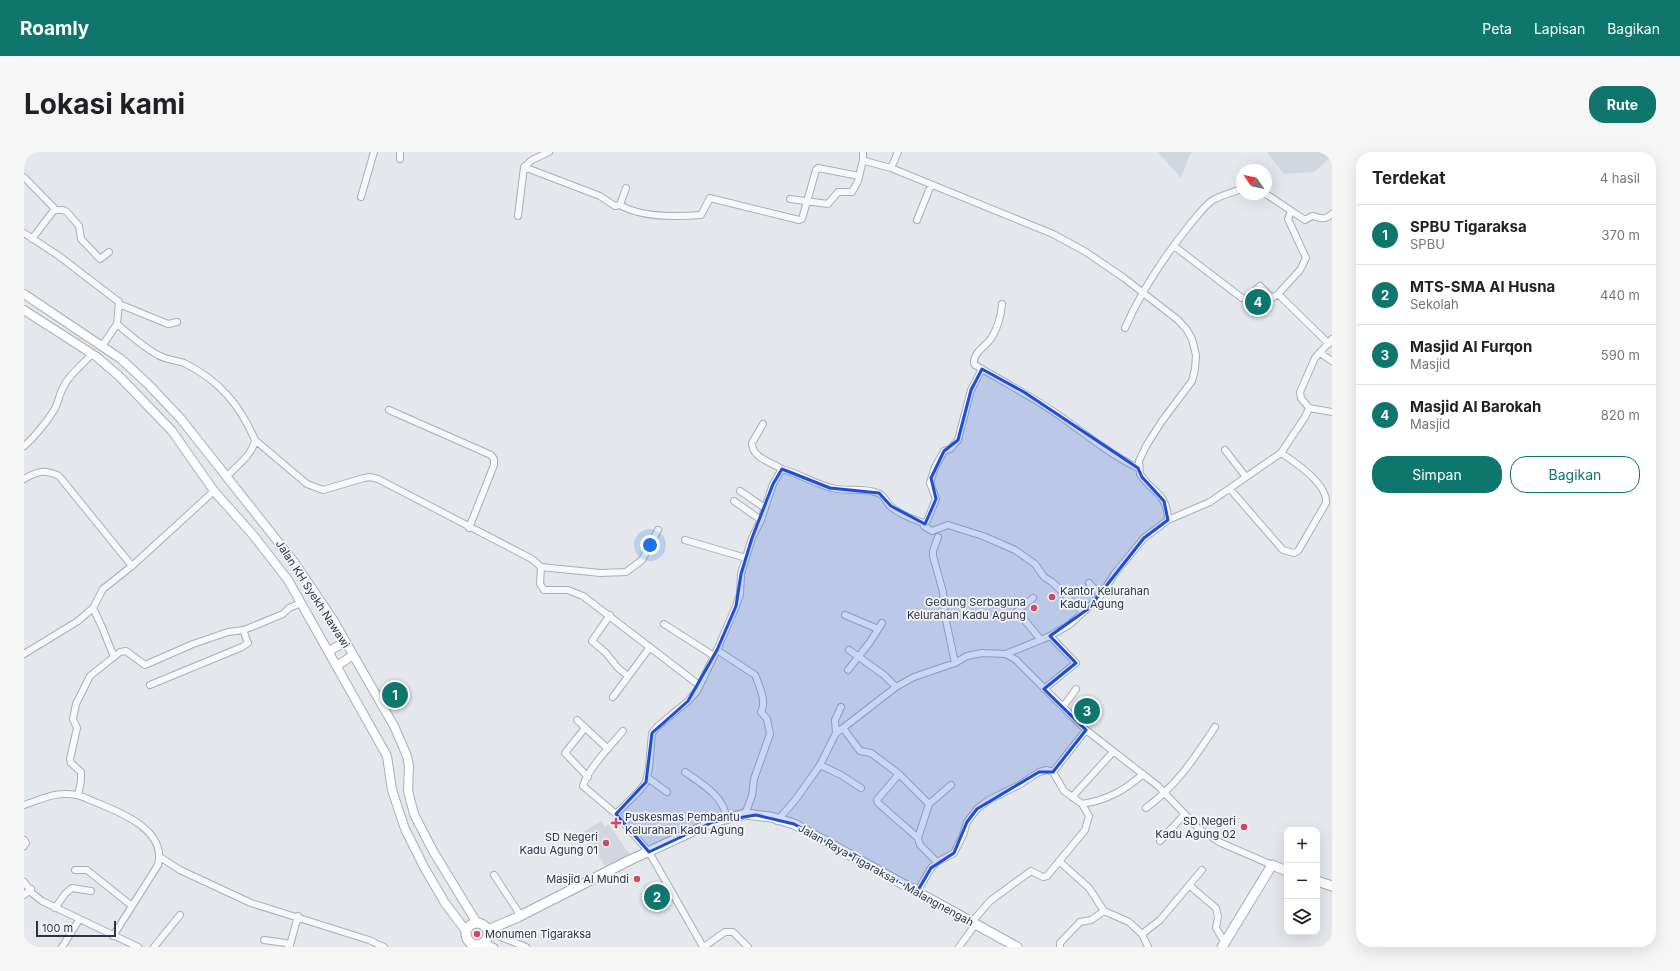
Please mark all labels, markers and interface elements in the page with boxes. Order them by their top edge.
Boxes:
text: Roamly [20,17,89,40]
text: Peta [1482,20,1512,37]
text: Lapisan [1534,20,1585,37]
text: Bagikan [1607,20,1660,37]
button: Rute [1589,86,1656,123]
text: Lokasi kami [24,87,185,121]
north arrow [1236,164,1272,200]
text: Terdekat [1372,168,1445,188]
text: 4 hasil [1600,170,1640,186]
text: SPBU Tigaraksa [1410,217,1527,236]
text: 1 [1382,227,1388,243]
text: 370 m [1602,227,1640,243]
text: SPBU [1410,236,1445,252]
text: MTS-SMA Al Husna [1410,277,1555,296]
pin: 4 [1245,287,1271,317]
text: 2 [1381,287,1389,303]
text: 440 m [1600,287,1640,303]
text: Sekolah [1410,296,1459,312]
text: Masjid Al Furqon [1410,337,1532,356]
text: 3 [1381,347,1389,363]
text: 590 m [1601,347,1640,363]
text: Masjid [1410,356,1450,372]
text: Masjid Al Barokah [1410,397,1541,416]
text: 4 [1381,407,1389,423]
text: 820 m [1601,407,1640,423]
text: Masjid [1410,416,1450,432]
button: Simpan [1372,456,1502,493]
button: Bagikan [1510,456,1640,493]
your location [640,535,660,555]
street label: Jalan KH Syekh Nawawi [273,537,353,651]
place label: Kantor Kelurahan Kadu Agung [1060,584,1149,611]
marker: Kantor Kelurahan Kadu Agung [1047,592,1057,602]
place label: Gedung Serbaguna Kelurahan Kadu Agung [907,595,1026,622]
marker: Gedung Serbaguna Kelurahan Kadu Agung [1029,603,1039,613]
pin: 1 [382,680,408,710]
pin: 3 [1074,696,1100,726]
place label: Puskesmas Pembantu Kelurahan Kadu Agung [625,810,744,837]
place label: SD Negeri Kadu Agung 02 [1155,814,1236,841]
marker: Puskesmas Pembantu Kelurahan Kadu Agung [610,817,622,829]
street label: Jalan Raya Tigaraksa - Malangnengah [796,821,976,929]
marker: SD Negeri Kadu Agung 02 [1239,822,1249,832]
map controls [1284,827,1320,935]
button: + [1284,827,1320,863]
place label: SD Negeri Kadu Agung 01 [520,830,598,857]
marker: SD Negeri Kadu Agung 01 [601,838,611,848]
button: − [1284,863,1320,899]
place label: Masjid Al Muhdi [546,872,629,886]
marker: Masjid Al Muhdi [632,874,642,884]
pin: 2 [644,882,670,912]
button: layers [1284,899,1320,935]
scale bar [36,919,116,938]
text: 100 m [42,921,73,935]
place label: Monumen Tigaraksa [485,927,591,941]
marker: Monumen Tigaraksa [472,929,482,939]

